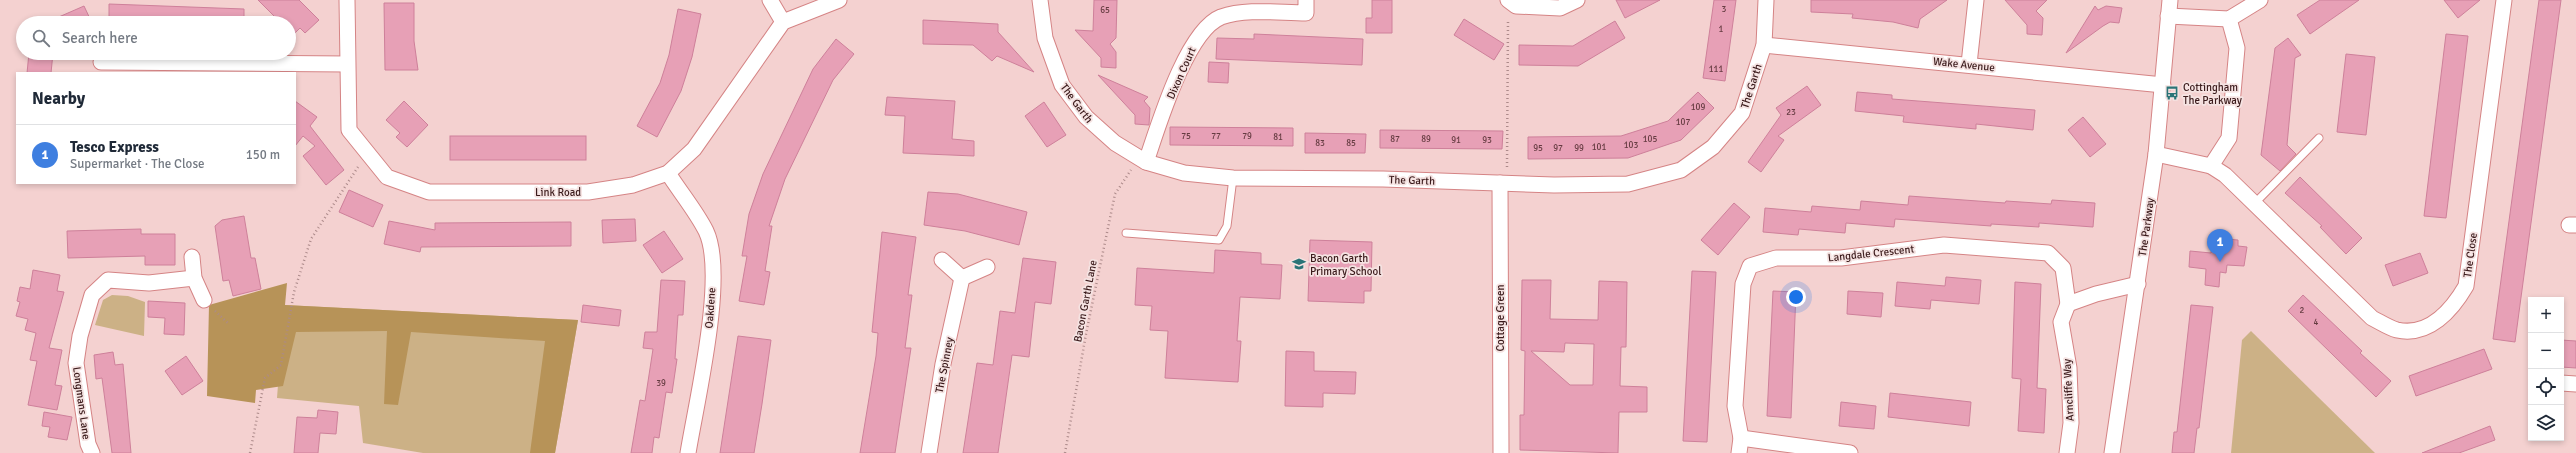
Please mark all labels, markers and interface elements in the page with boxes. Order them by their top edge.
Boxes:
house number: 3 [1722,4,1727,15]
house number: 65 [1100,5,1110,16]
search box [16,16,296,60]
house number: 1 [1719,24,1724,35]
icon: search [30,27,52,49]
text: Search here [62,29,138,47]
street label: Dixon Court [1164,45,1199,101]
street label: Wake Avenue [1932,55,1996,74]
street label: The Garth [1738,62,1765,110]
house number: 111 [1709,64,1723,75]
street label: The Garth [1058,81,1096,126]
place label: Cottingham The Parkway [2183,81,2243,107]
bus stop icon: Cottingham The Parkway [2164,85,2180,101]
text: Nearby [32,88,85,109]
house number: 109 [1691,102,1705,113]
house number: 23 [1786,107,1796,118]
house number: 107 [1676,117,1690,128]
house number: 75 [1181,131,1191,142]
house number: 77 [1211,131,1221,142]
house number: 79 [1242,131,1252,142]
house number: 81 [1273,132,1283,143]
house number: 87 [1390,134,1400,145]
house number: 89 [1421,134,1431,145]
house number: 105 [1643,134,1657,145]
house number: 91 [1451,135,1461,146]
house number: 93 [1482,135,1492,146]
text: Tesco Express [70,138,159,156]
house number: 83 [1315,138,1325,149]
house number: 85 [1346,138,1356,149]
house number: 103 [1624,140,1638,151]
house number: 101 [1592,142,1606,153]
house number: 95 [1533,143,1543,154]
house number: 97 [1553,143,1563,154]
house number: 99 [1574,143,1584,154]
text: 1 [41,147,49,163]
text: 150 m [246,147,280,163]
text: Supermarket · The Close [70,156,205,172]
street label: The Garth [1389,173,1435,188]
street label: Link Road [535,186,581,199]
street label: The Parkway [2136,196,2157,257]
pin: 1 [2207,229,2233,262]
street label: The Close [2461,232,2480,278]
street label: Langdale Crescent [1827,242,1915,264]
place label: Bacon Garth Primary School [1310,252,1381,278]
school or university icon: Bacon Garth Primary School [1291,256,1307,272]
street label: Bacon Garth Lane [1071,259,1100,343]
street label: Cottage Green [1494,284,1507,352]
street label: Oakdene [703,287,718,329]
your location [1786,287,1806,307]
map controls [2528,297,2564,441]
button: + [2528,297,2564,333]
house number: 2 [2300,305,2305,316]
house number: 4 [2314,317,2319,328]
button: − [2528,333,2564,369]
street label: The Spinney [933,335,956,394]
street label: Arncliffe Way [2060,358,2077,422]
street label: Longmans Lane [70,366,93,440]
button: locate [2528,369,2564,405]
house number: 39 [656,378,666,389]
button: layers [2528,405,2564,441]

